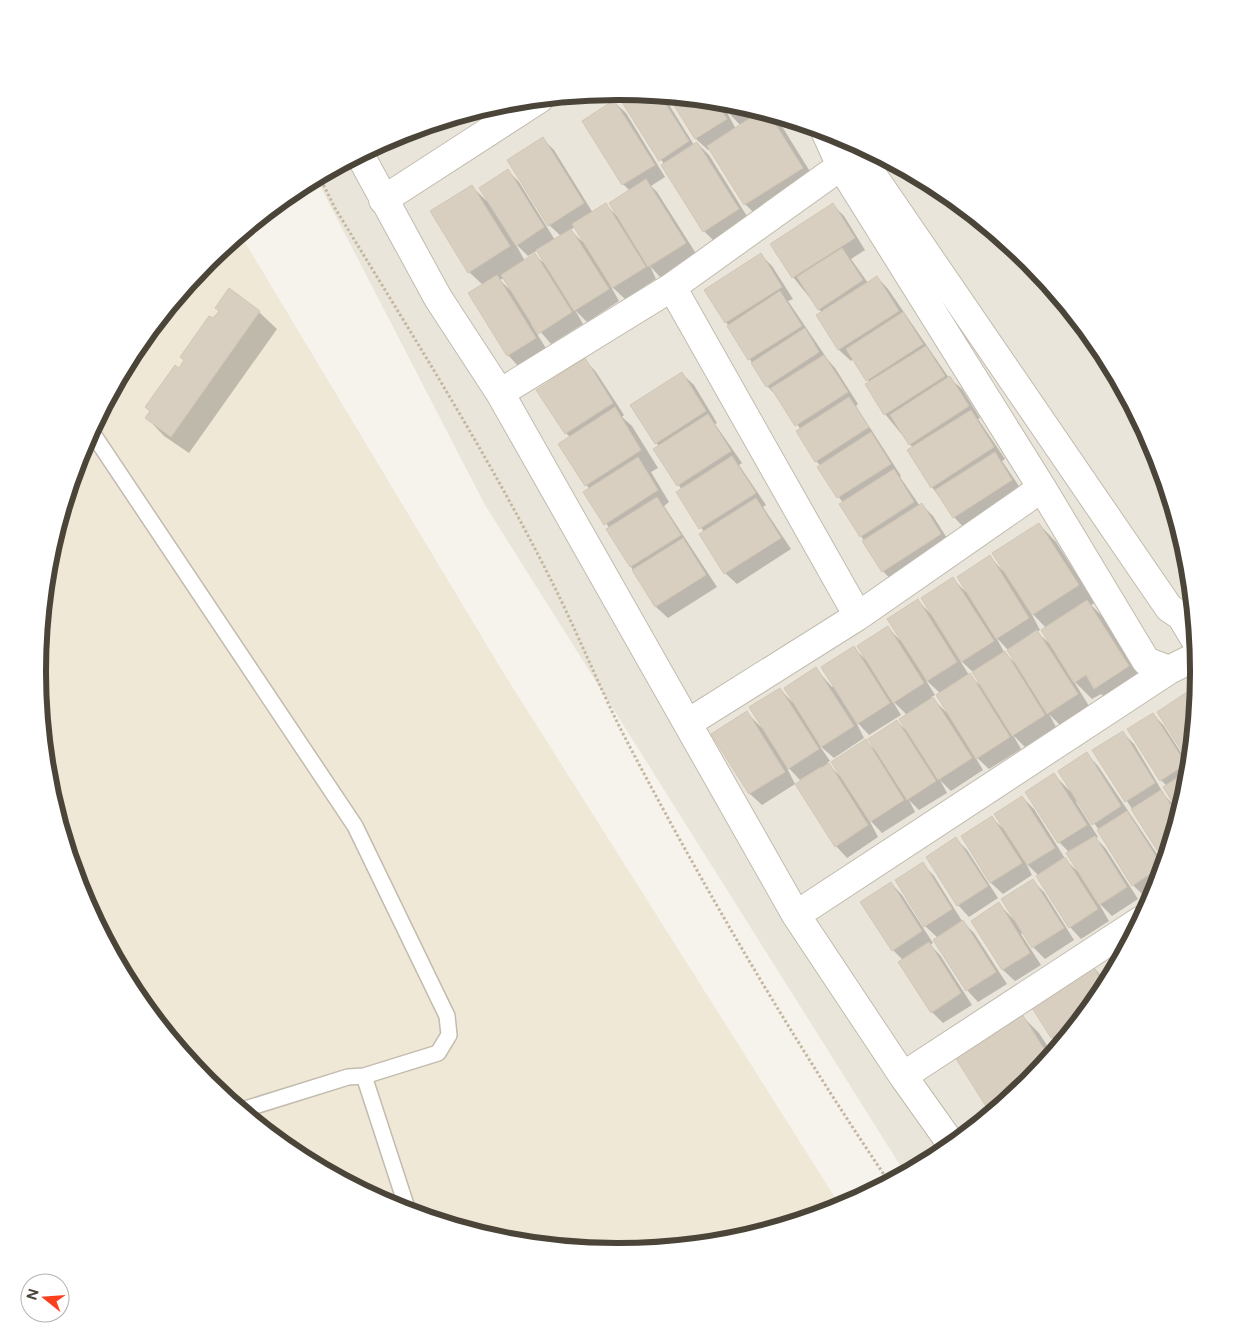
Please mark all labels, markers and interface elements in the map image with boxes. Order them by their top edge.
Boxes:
north arrow [20,1273,70,1323]
text: N [23,1287,42,1302]

